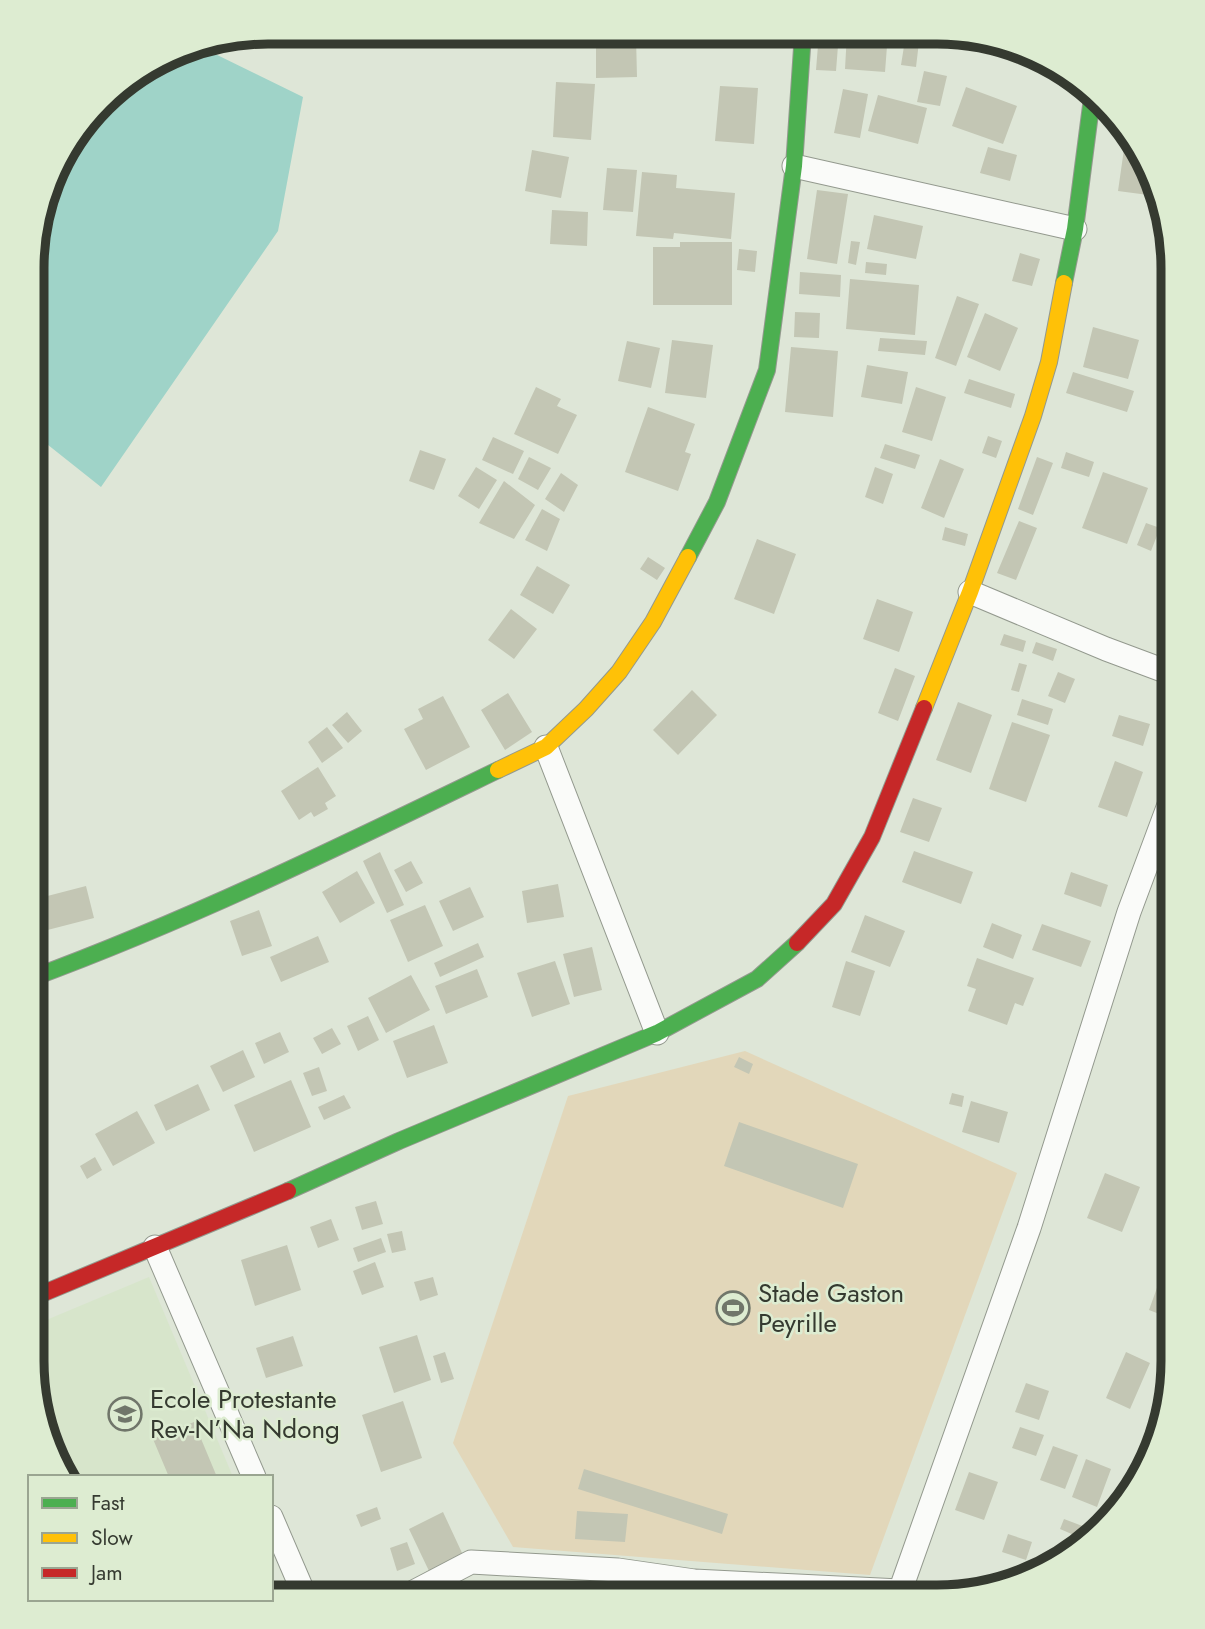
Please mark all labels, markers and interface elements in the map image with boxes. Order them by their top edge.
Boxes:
place label: Stade Gaston Peyrille [758,1274,904,1342]
sports icon: Stade Gaston Peyrille [714,1289,752,1327]
place label: Ecole Protestante Rev-N’Na Ndong [150,1380,340,1448]
school or university icon: Ecole Protestante Rev-N’Na Ndong [106,1395,144,1433]
legend [28,1475,273,1601]
text: Fast [91,1488,124,1518]
text: Slow [91,1523,133,1553]
text: Jam [88,1558,123,1588]

